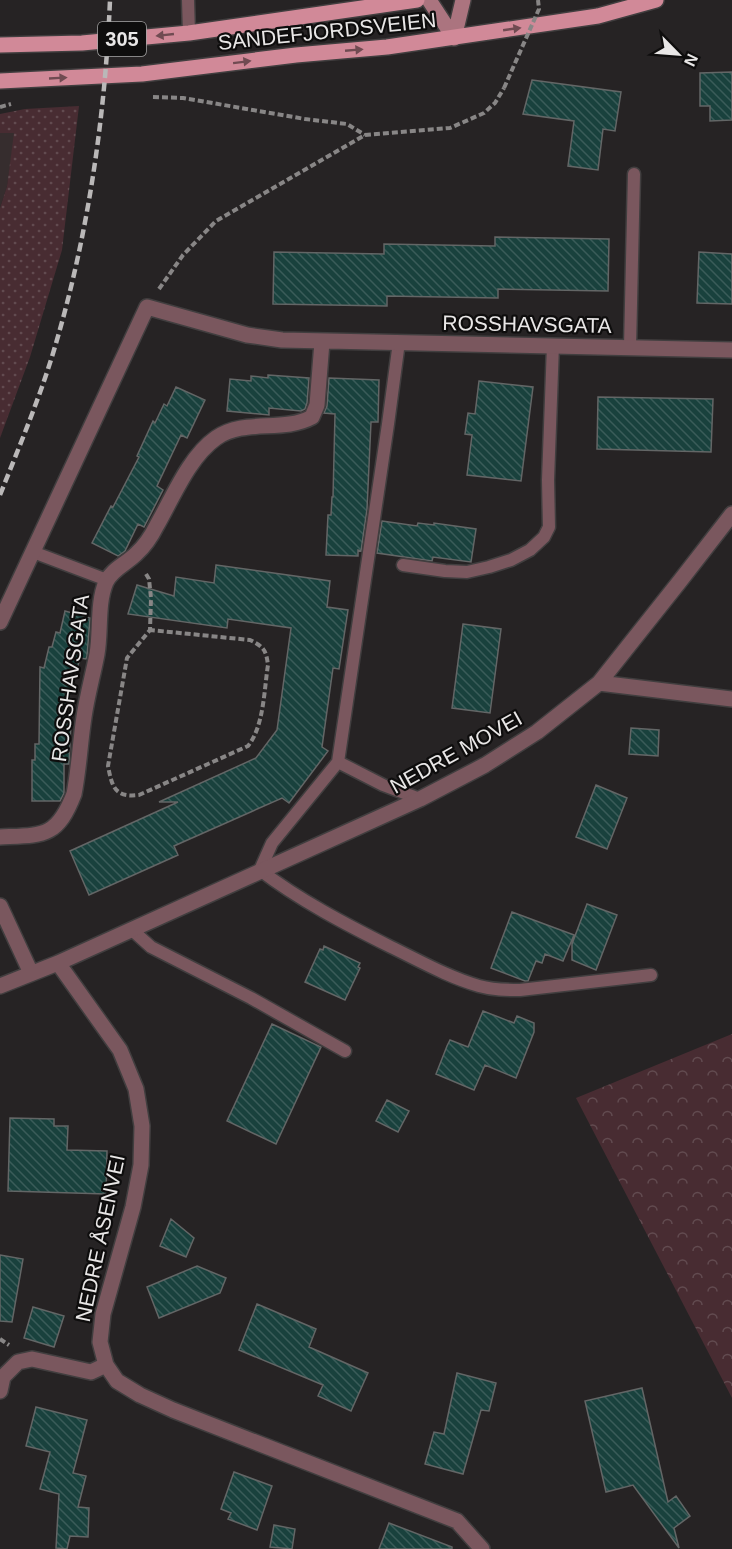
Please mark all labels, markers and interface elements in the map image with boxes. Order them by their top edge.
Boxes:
street label: SANDEFJORDSVEIEN [217,8,437,54]
road number: 305 [98,22,146,56]
north arrow [648,24,708,84]
one-way arrow [502,25,521,34]
one-way arrow [156,30,175,40]
one-way arrow [345,45,364,55]
text: N [681,51,701,69]
one-way arrow [232,57,251,67]
one-way arrow [49,74,68,83]
street label: ROSSHAVSGATA [442,311,612,337]
street label: ROSSHAVSGATA [47,593,93,763]
street label: NEDRE MOVEI [386,706,526,798]
street label: NEDRE ÅSENVEI [71,1152,129,1324]

